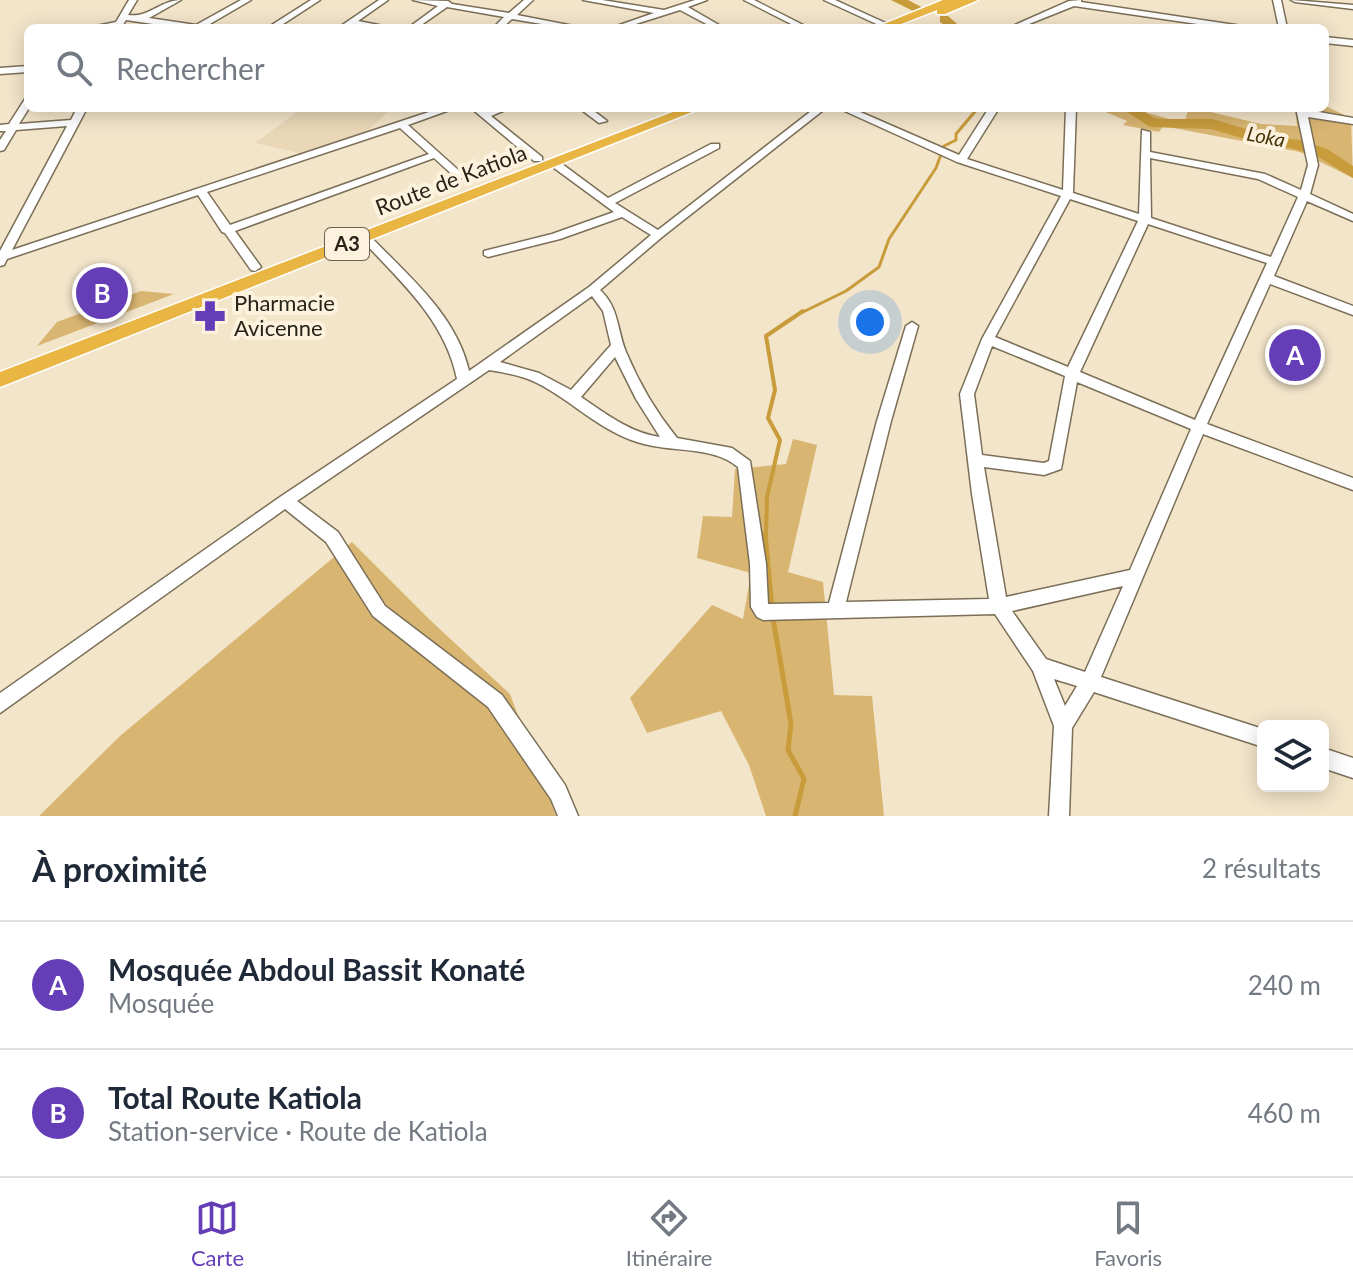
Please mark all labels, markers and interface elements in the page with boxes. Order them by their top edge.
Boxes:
search box [24,24,1329,112]
icon: search [52,46,96,90]
text: Rechercher [116,50,265,86]
water label: Loka [1245,121,1287,151]
street label: Route de Katiola [371,138,530,221]
road number: A3 [325,228,369,260]
pin: B [76,263,128,323]
place label: Pharmacie Avicenne [234,289,335,341]
pharmacy icon: Pharmacie Avicenne [193,299,227,333]
your location [850,302,890,342]
pin: A [1269,325,1321,385]
map controls [1257,720,1329,792]
button: layers [1257,720,1329,792]
text: À proximité [32,848,207,889]
text: 2 résultats [1202,852,1321,884]
text: Mosquée Abdoul Bassit Konaté [108,951,525,987]
text: A [49,969,67,1001]
text: 240 m [1248,969,1321,1001]
text: Mosquée [108,987,214,1019]
text: Total Route Katiola [108,1079,362,1115]
text: B [49,1097,67,1129]
text: 460 m [1248,1097,1321,1129]
text: Station-service · Route de Katiola [108,1115,488,1147]
tab: Carte [191,1196,244,1271]
tab: Itinéraire [626,1196,712,1271]
tab: Favoris [1094,1196,1162,1271]

